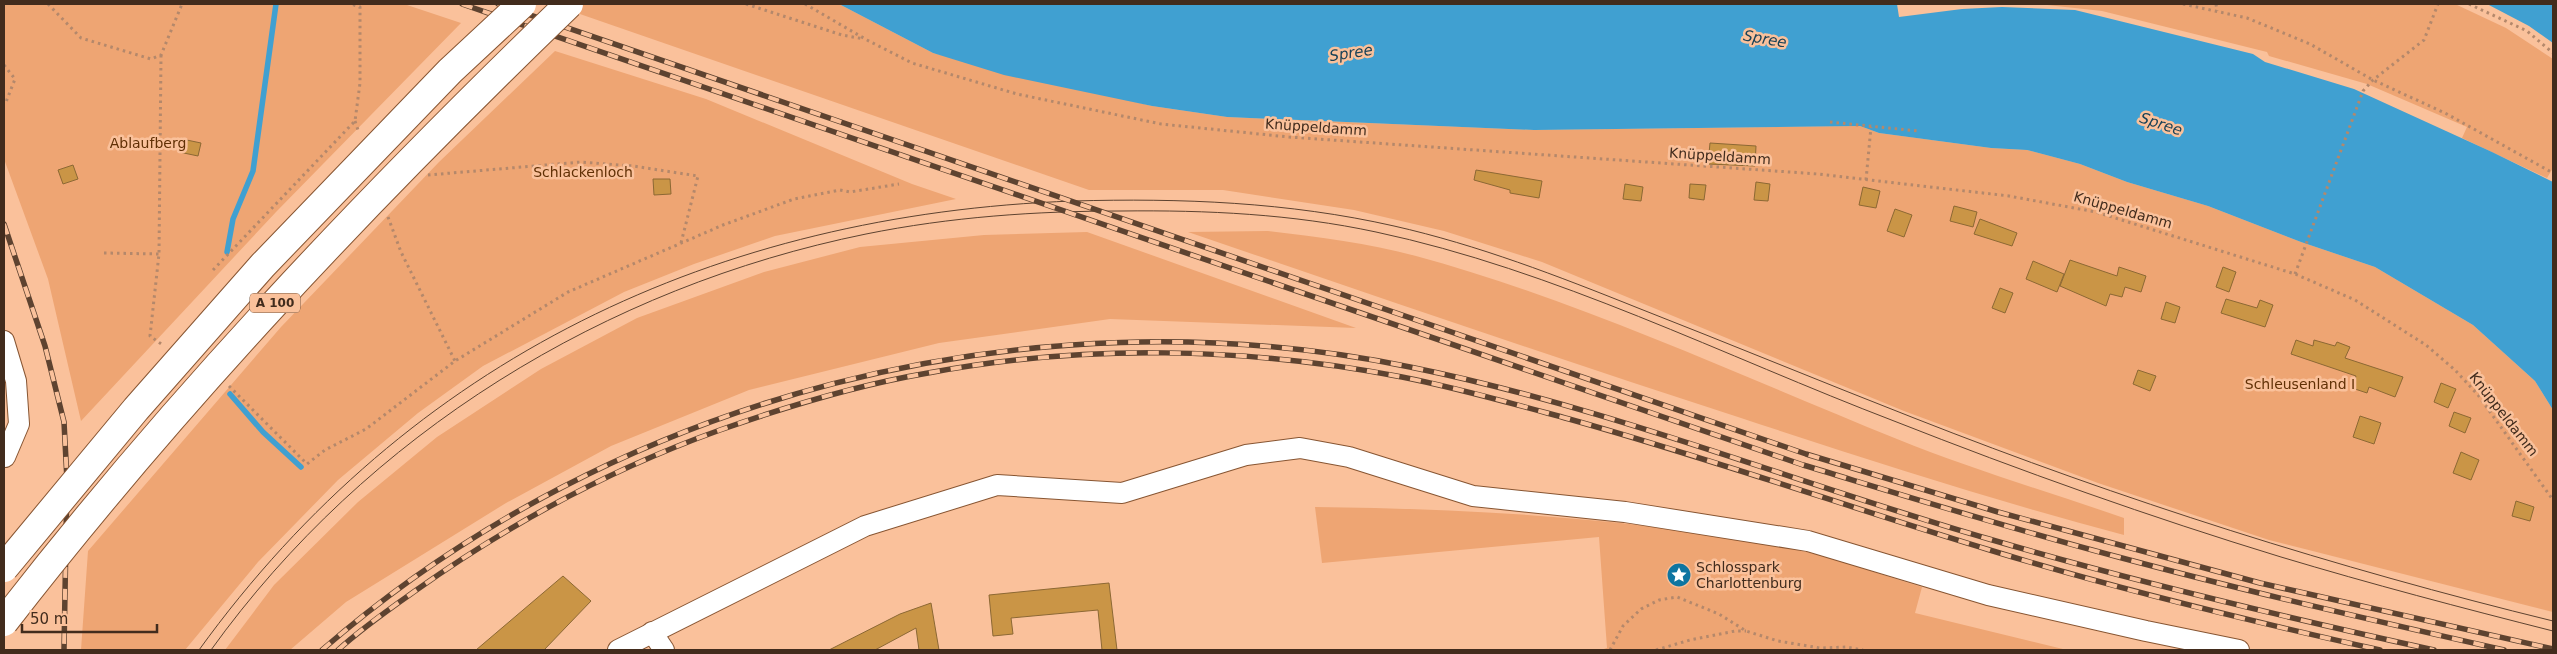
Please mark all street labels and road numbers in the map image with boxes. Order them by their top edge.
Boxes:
street label: Knüppeldamm [1265,115,1367,139]
street label: Knüppeldamm [1669,144,1771,168]
street label: Knüppeldamm [2072,188,2174,232]
road number: A 100 [250,294,300,312]
street label: Knüppeldamm [2466,369,2542,459]

